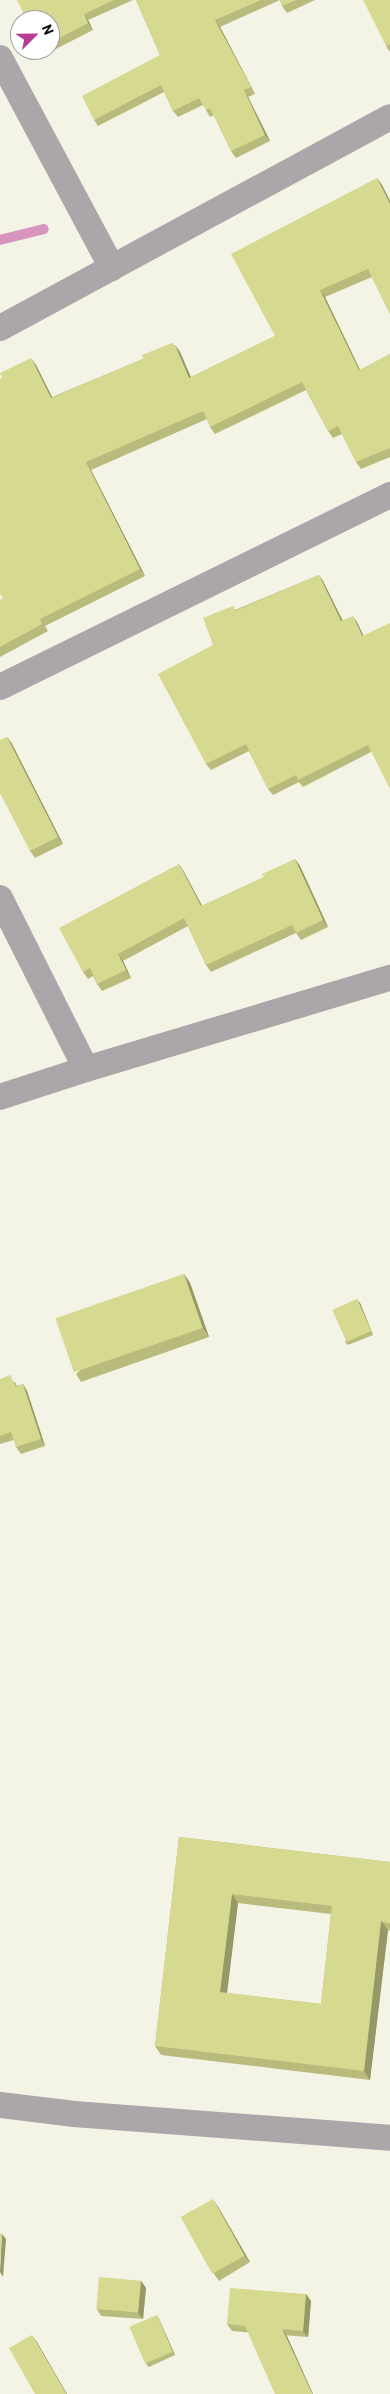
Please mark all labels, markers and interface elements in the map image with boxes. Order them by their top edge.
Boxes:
north arrow [10,10,60,60]
text: N [39,22,58,37]

